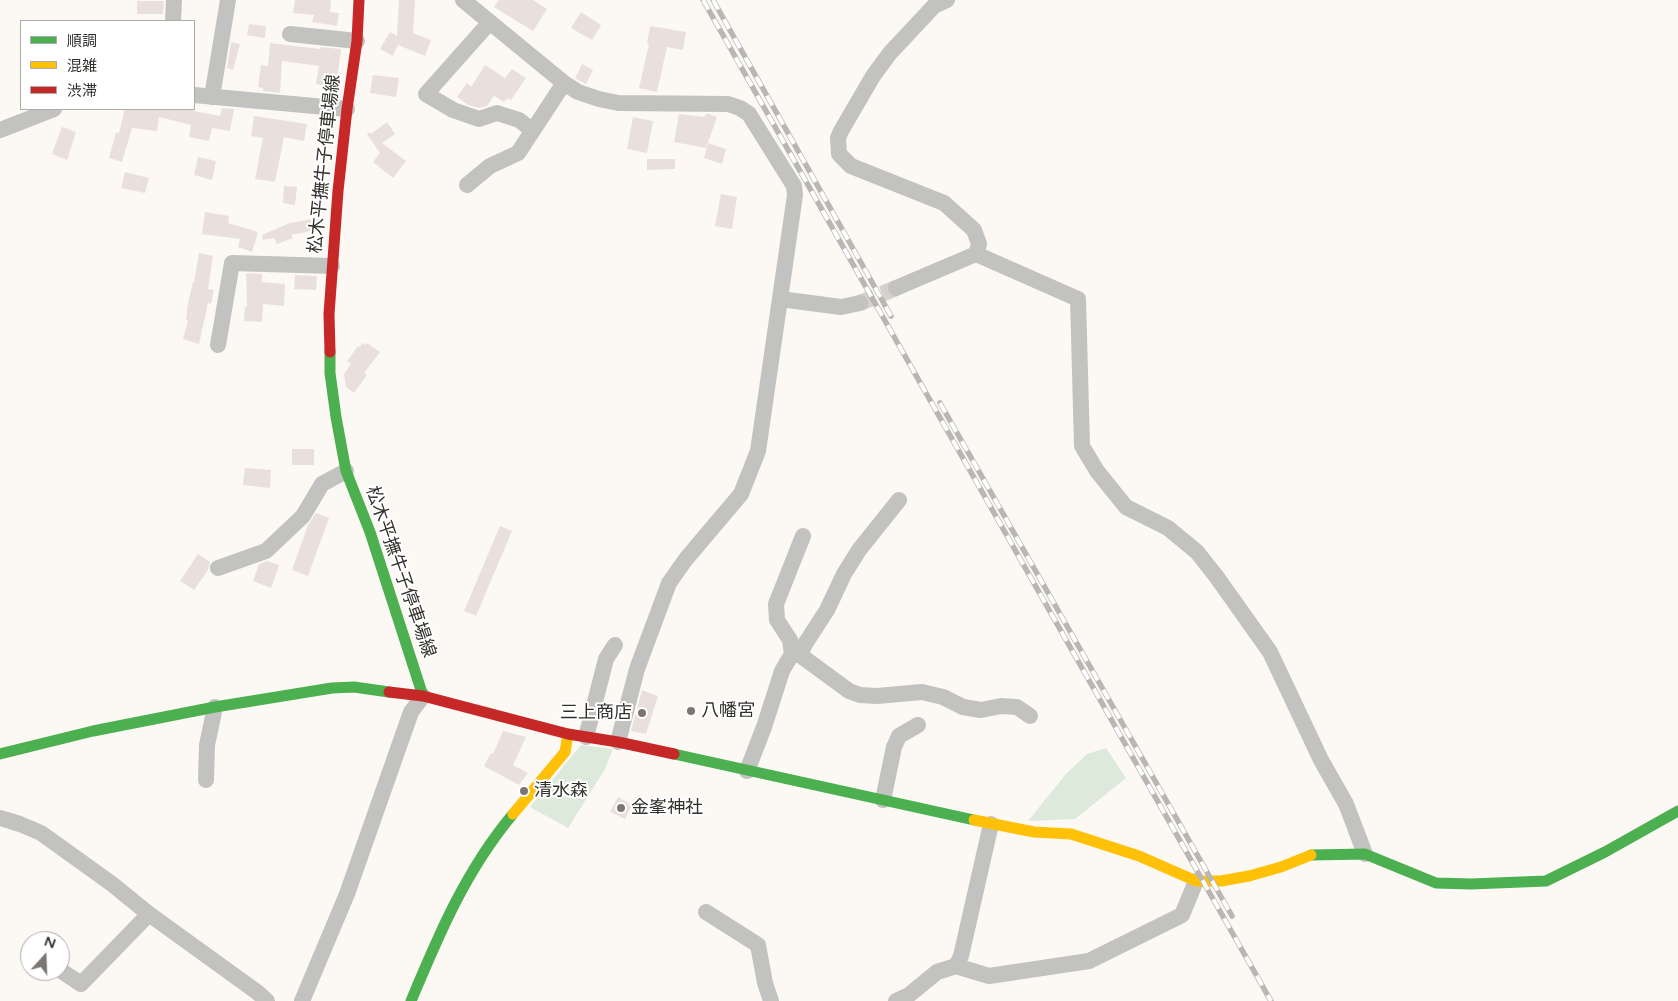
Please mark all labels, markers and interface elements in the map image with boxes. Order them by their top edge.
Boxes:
legend [20,20,195,110]
text: 順調 [67,32,97,50]
text: 混雑 [67,57,97,75]
street label: 松木平撫牛子停車場線 [305,73,345,255]
text: 渋滞 [67,82,97,100]
street label: 松木平撫牛子停車場線 [360,483,440,661]
place label: 八幡宮 [701,700,755,722]
place label: 三上商店 [560,702,632,724]
marker: 八幡宮 [685,705,697,717]
marker: 三上商店 [636,707,648,719]
place label: 清水森 [534,780,588,802]
marker: 清水森 [518,785,530,797]
place label: 金峯神社 [631,797,703,819]
marker: 金峯神社 [615,802,627,814]
north arrow [20,931,70,981]
text: N [42,932,58,952]

